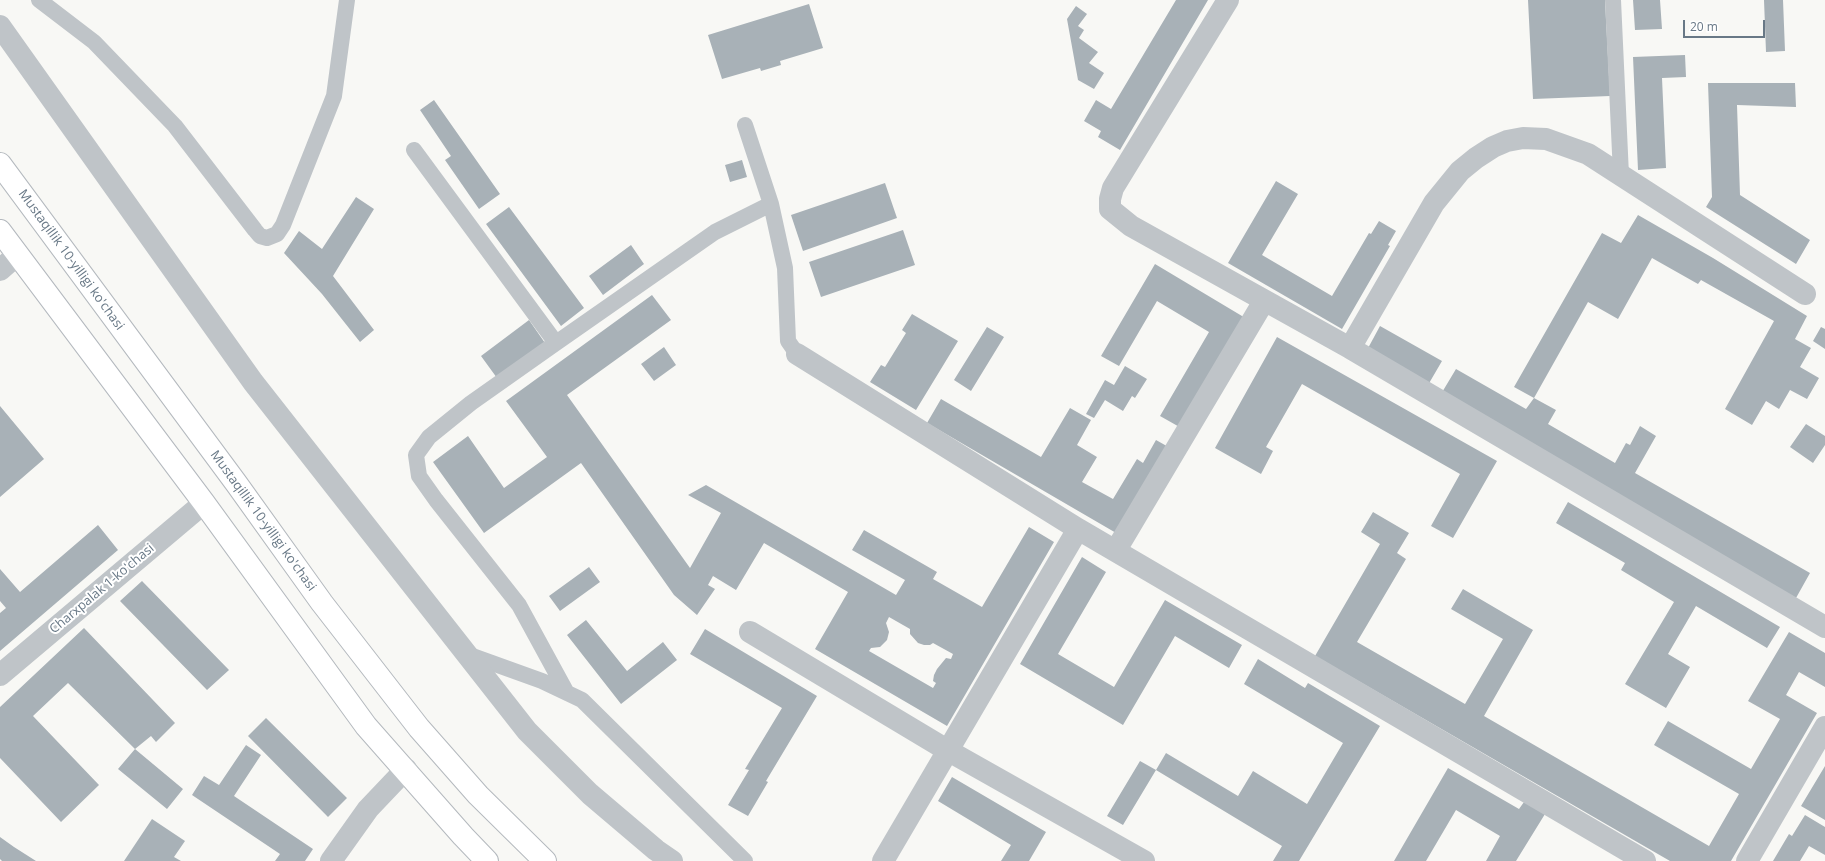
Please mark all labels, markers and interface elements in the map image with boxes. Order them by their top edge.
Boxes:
scale bar [1685,12,1767,38]
text: 20 m [1690,18,1718,35]
street label: Mustaqillik 10-yilligi ko'chasi [15,187,127,333]
street label: Mustaqillik 10-yilligi ko'chasi [207,448,319,594]
street label: Charxpalak 1-koʻchasi [47,541,157,637]

